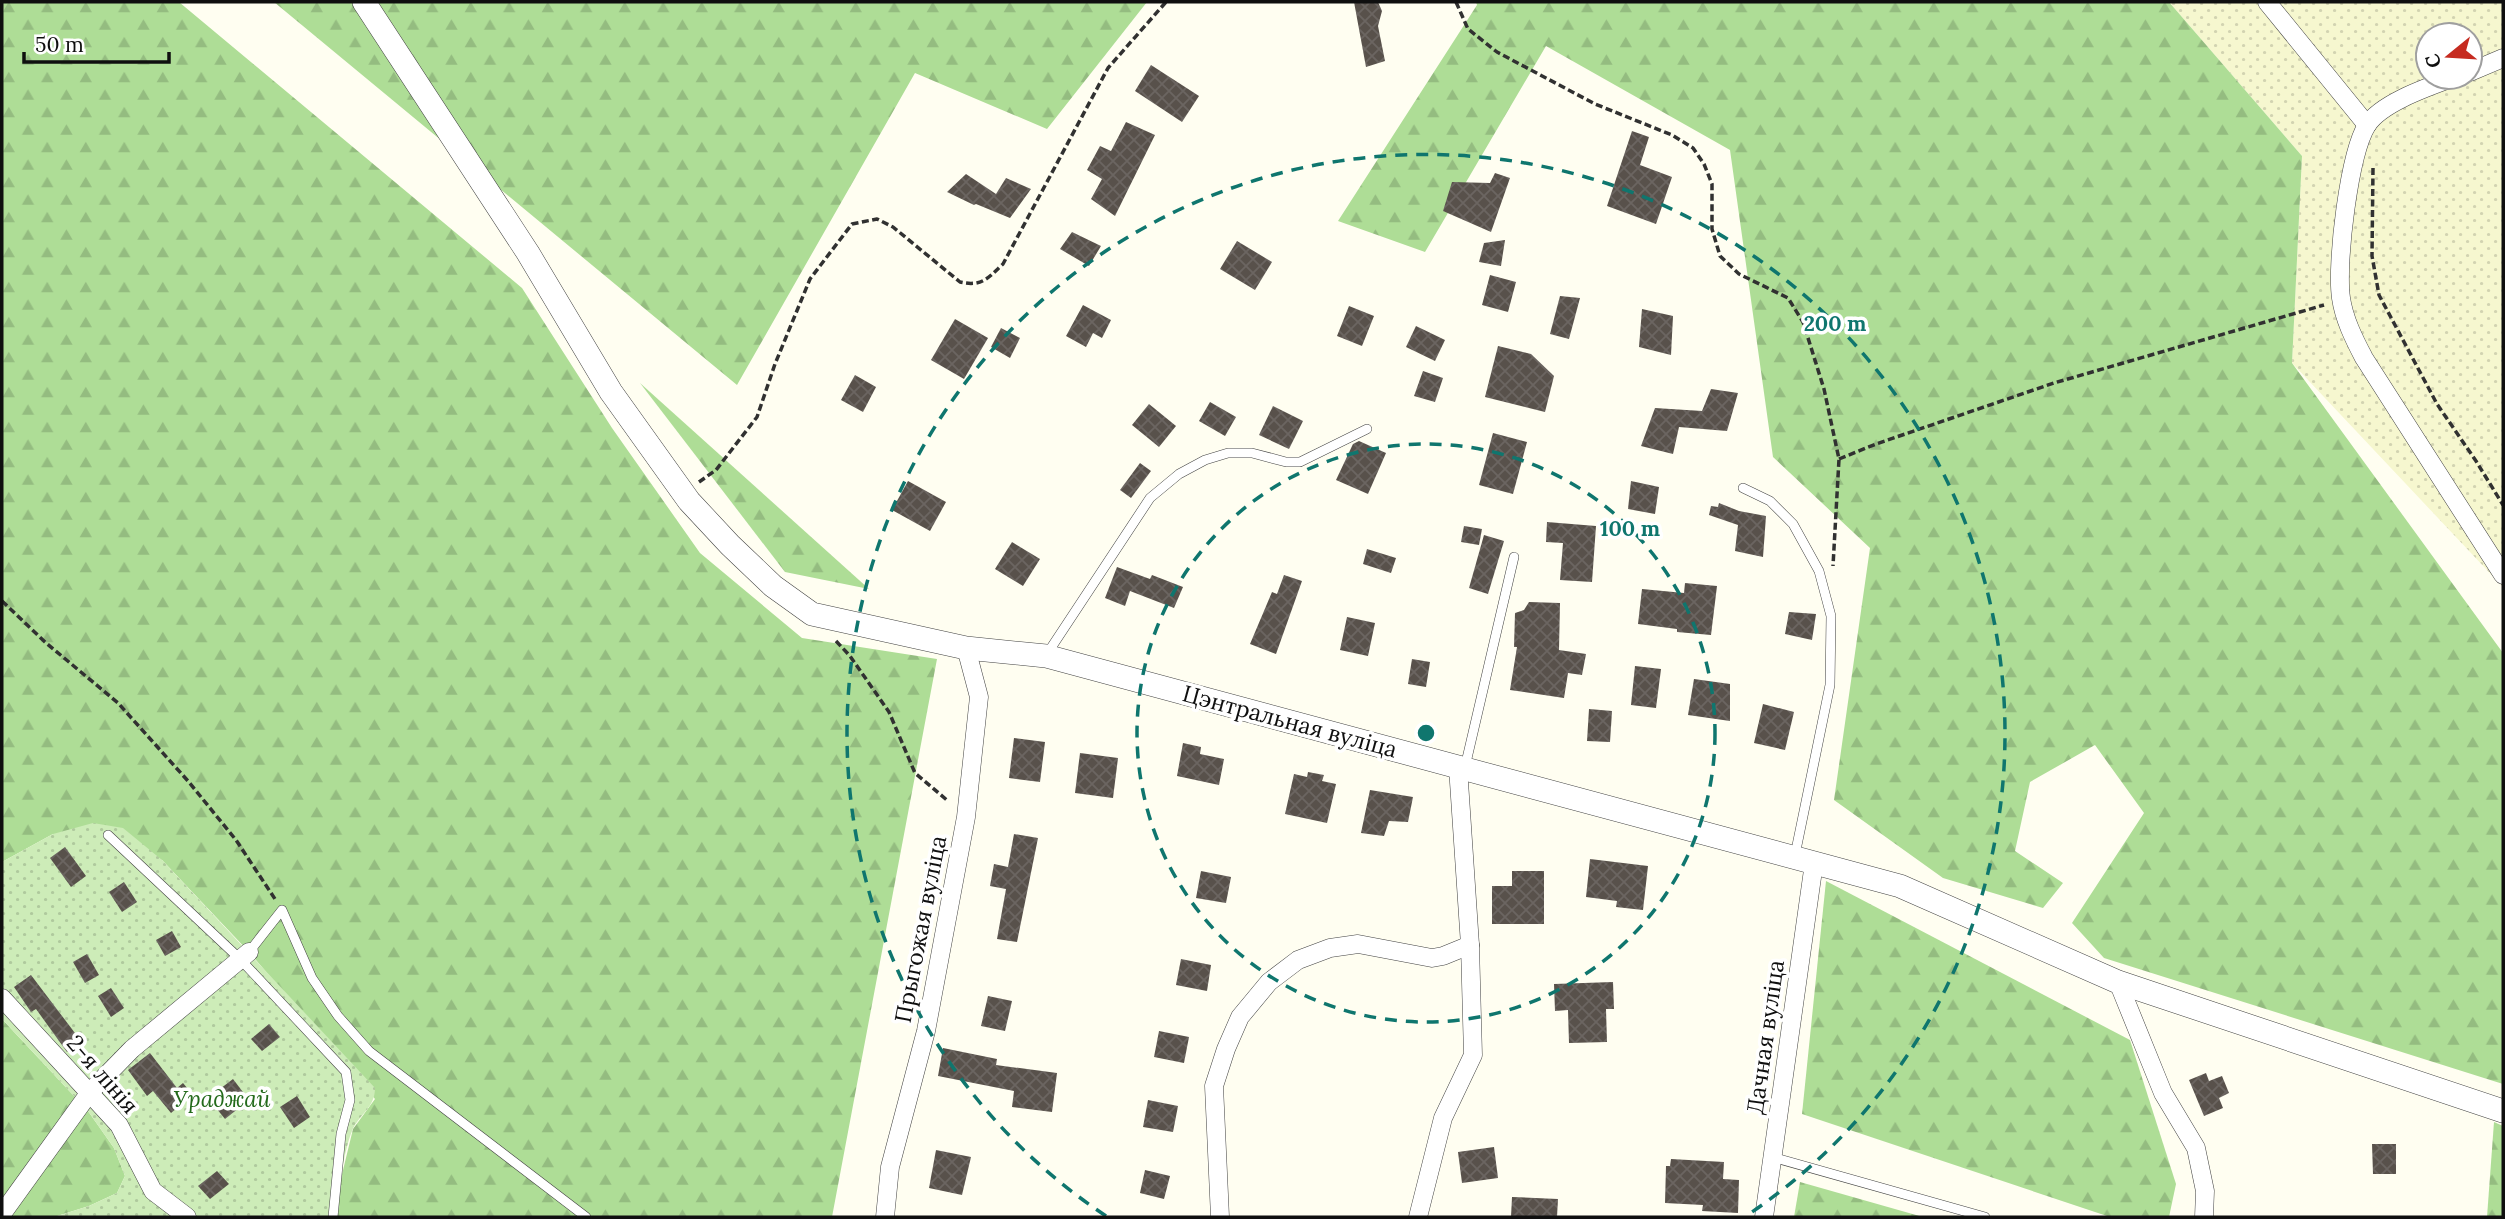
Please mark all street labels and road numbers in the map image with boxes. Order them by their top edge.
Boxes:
street label: Цэнтральная вуліца [1180,678,1401,764]
street label: Прыгожая вуліца [888,833,952,1025]
street label: Дачная вуліца [1740,958,1790,1116]
street label: 2-я лінія [61,1029,145,1119]

